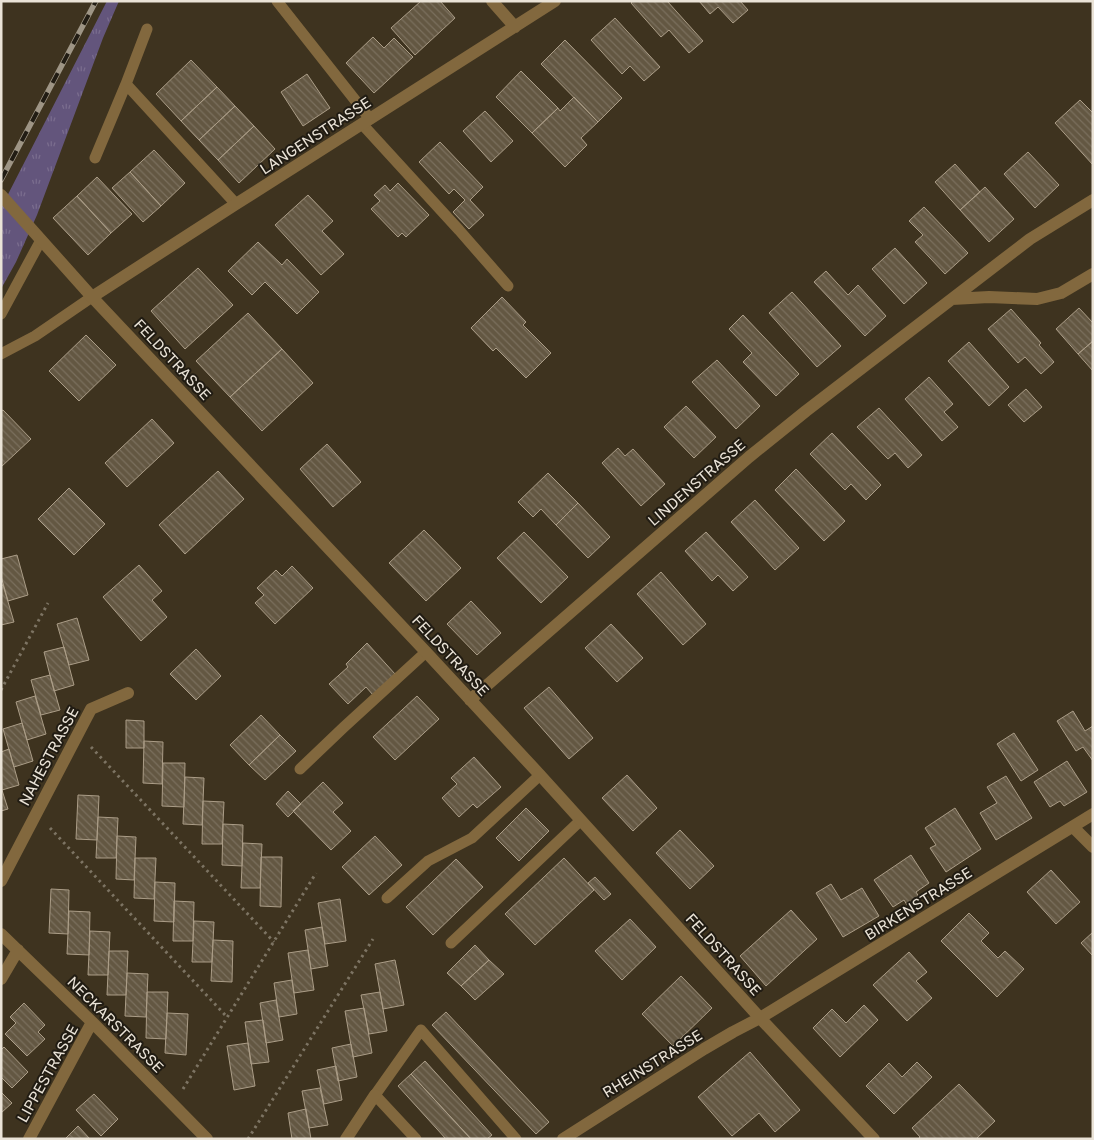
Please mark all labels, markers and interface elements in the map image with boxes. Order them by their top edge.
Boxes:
street label: LANGENSTRASSE [256,92,374,178]
street label: FELDSTRASSE [131,315,215,403]
street label: LINDENSTRASSE [644,435,748,529]
street label: FELDSTRASSE [409,611,493,699]
street label: NAHESTRASSE [14,704,82,808]
street label: BIRKENSTRASSE [861,863,975,943]
street label: FELDSTRASSE [682,909,766,999]
street label: NECKARSTRASSE [64,972,168,1076]
street label: LIPPESTRASSE [13,1021,81,1125]
street label: RHEINSTRASSE [599,1025,705,1101]

